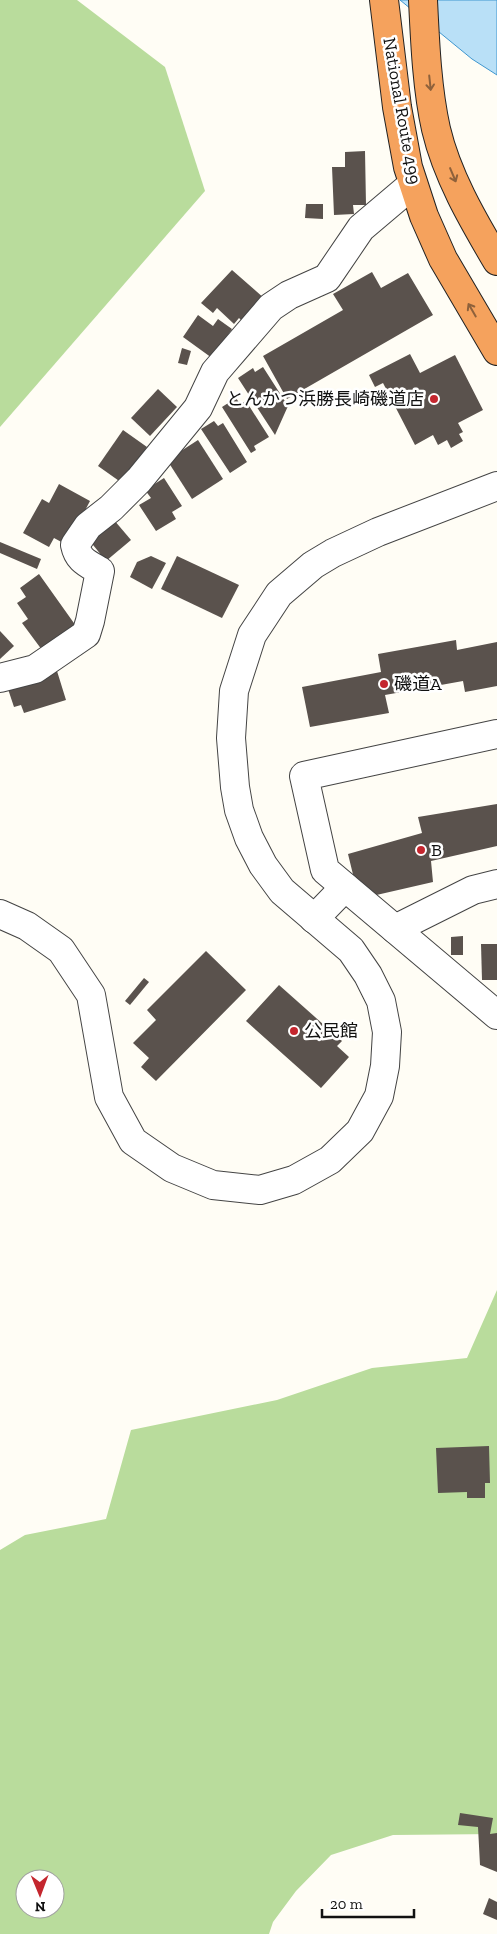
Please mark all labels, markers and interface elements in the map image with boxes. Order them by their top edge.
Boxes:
street label: National Route 499 [378,36,426,186]
one-way arrow [425,74,435,90]
one-way arrow [448,167,458,182]
one-way arrow [466,303,476,317]
place label: とんかつ浜勝長崎磯道店 [226,388,424,410]
marker: とんかつ浜勝長崎磯道店 [428,393,440,405]
place label: 磯道A [394,673,442,695]
marker: 磯道A [378,678,390,690]
place label: B [431,839,442,861]
marker: B [415,844,427,856]
place label: 公民館 [304,1020,358,1042]
marker: 公民館 [288,1025,300,1037]
north arrow [15,1869,65,1919]
scale bar [322,1886,414,1918]
text: 20 m [330,1895,363,1913]
text: N [34,1898,46,1915]

